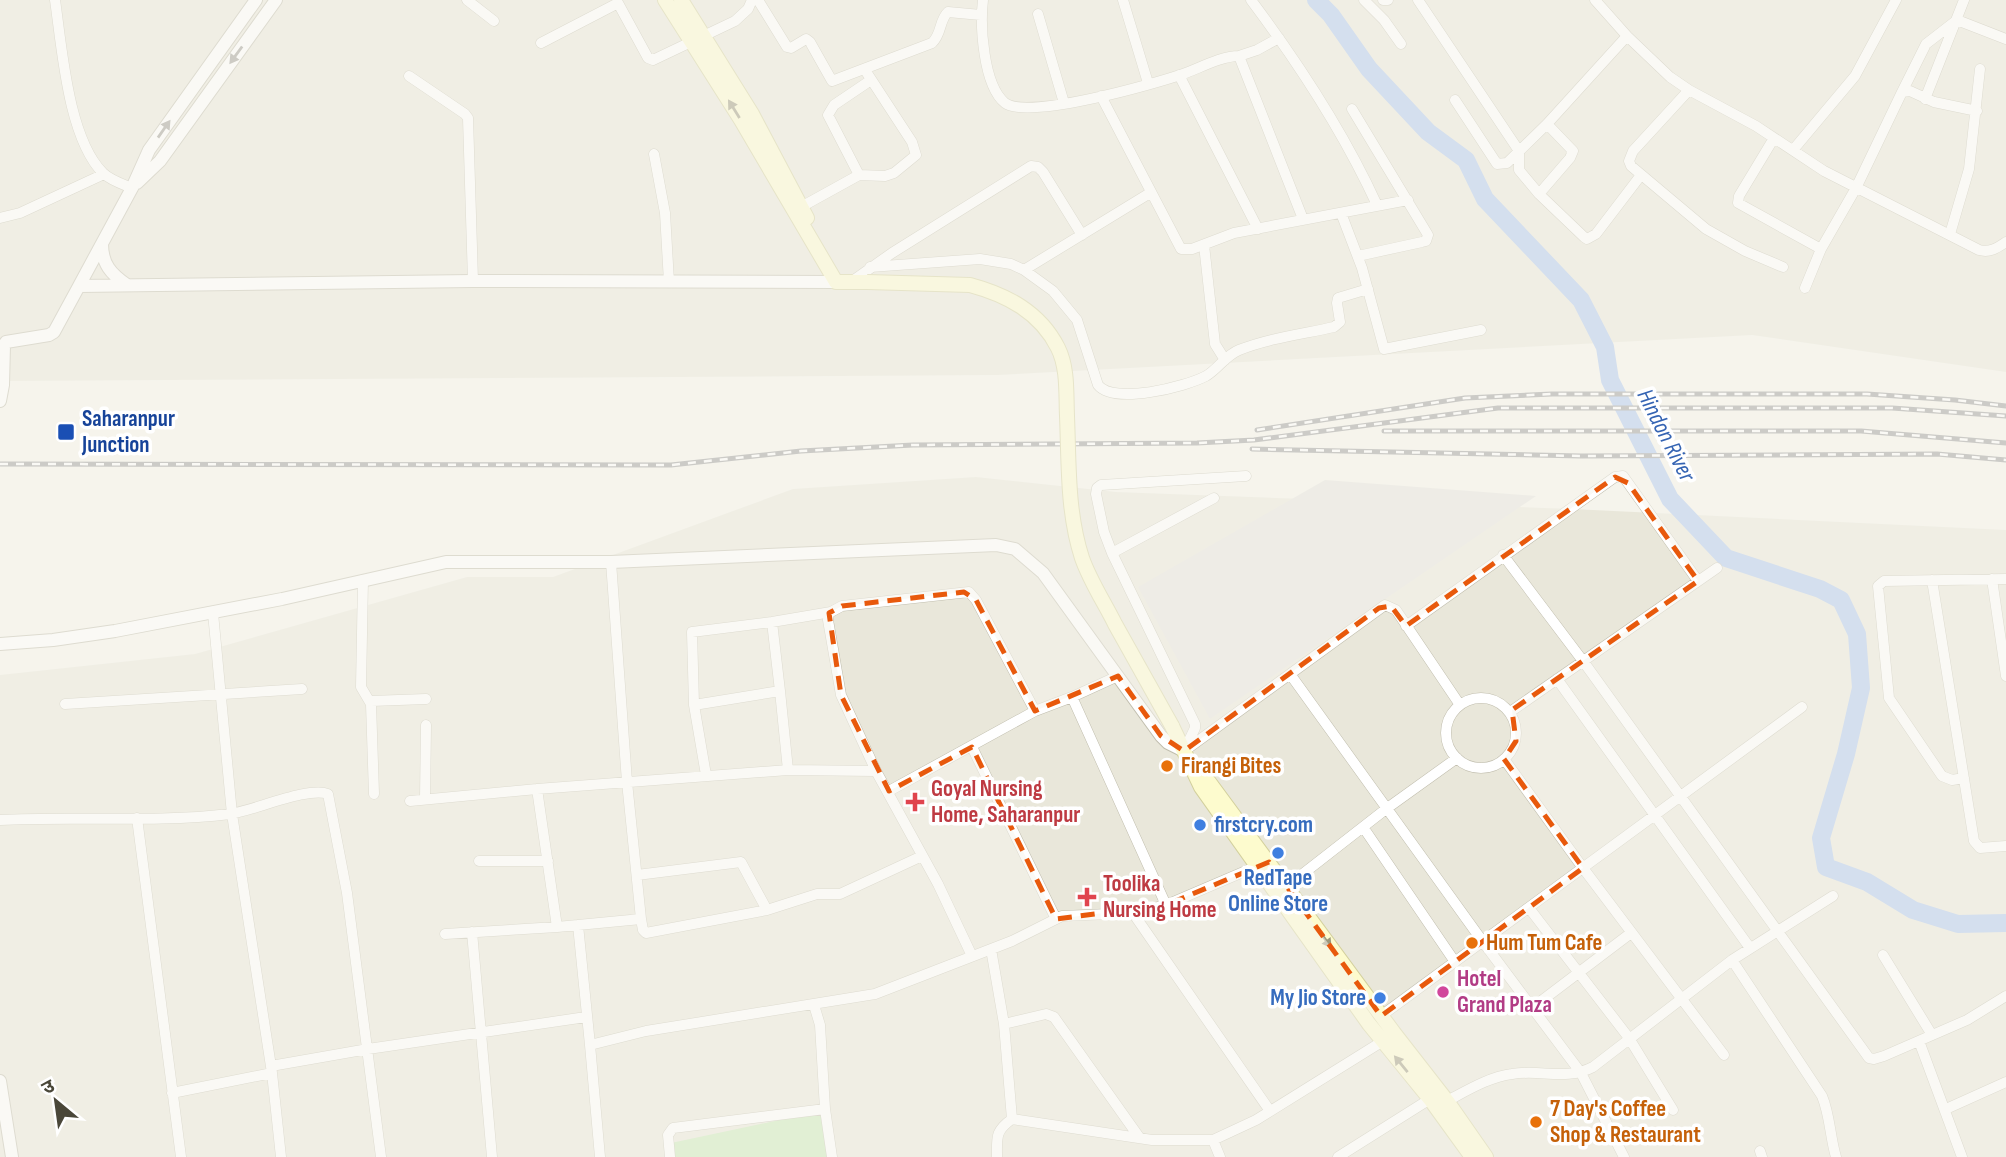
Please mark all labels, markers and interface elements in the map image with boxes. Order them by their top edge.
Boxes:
one-way arrow [229,46,243,64]
one-way arrow [728,100,740,119]
one-way arrow [157,120,171,138]
water label: Hindon River [1630,384,1702,487]
place label: Saharanpur Junction [81,405,175,459]
marker: Saharanpur Junction [56,422,76,442]
place label: Firangi Bites [1181,752,1282,780]
marker: Firangi Bites [1159,758,1175,774]
place label: Goyal Nursing Home, Saharanpur [931,775,1080,829]
marker: Goyal Nursing Home, Saharanpur [905,792,925,812]
place label: firstcry.com [1214,811,1313,839]
marker: firstcry.com [1192,817,1208,833]
marker: RedTape Online Store [1270,845,1286,861]
place label: RedTape Online Store [1228,864,1328,918]
place label: Toolika Nursing Home [1103,870,1217,924]
marker: Toolika Nursing Home [1077,887,1097,907]
place label: Hum Tum Cafe [1486,929,1602,957]
one-way arrow [1317,930,1331,948]
marker: Hum Tum Cafe [1464,935,1480,951]
place label: Hotel Grand Plaza [1457,965,1552,1019]
place label: My Jio Store [1270,984,1366,1012]
marker: Hotel Grand Plaza [1435,984,1451,1000]
marker: My Jio Store [1372,990,1388,1006]
one-way arrow [1394,1055,1409,1073]
north arrow [21,1066,91,1136]
text: उ [38,1074,60,1100]
place label: 7 Day's Coffee Shop & Restaurant [1550,1095,1701,1149]
marker: 7 Day's Coffee Shop & Restaurant [1528,1114,1544,1130]

